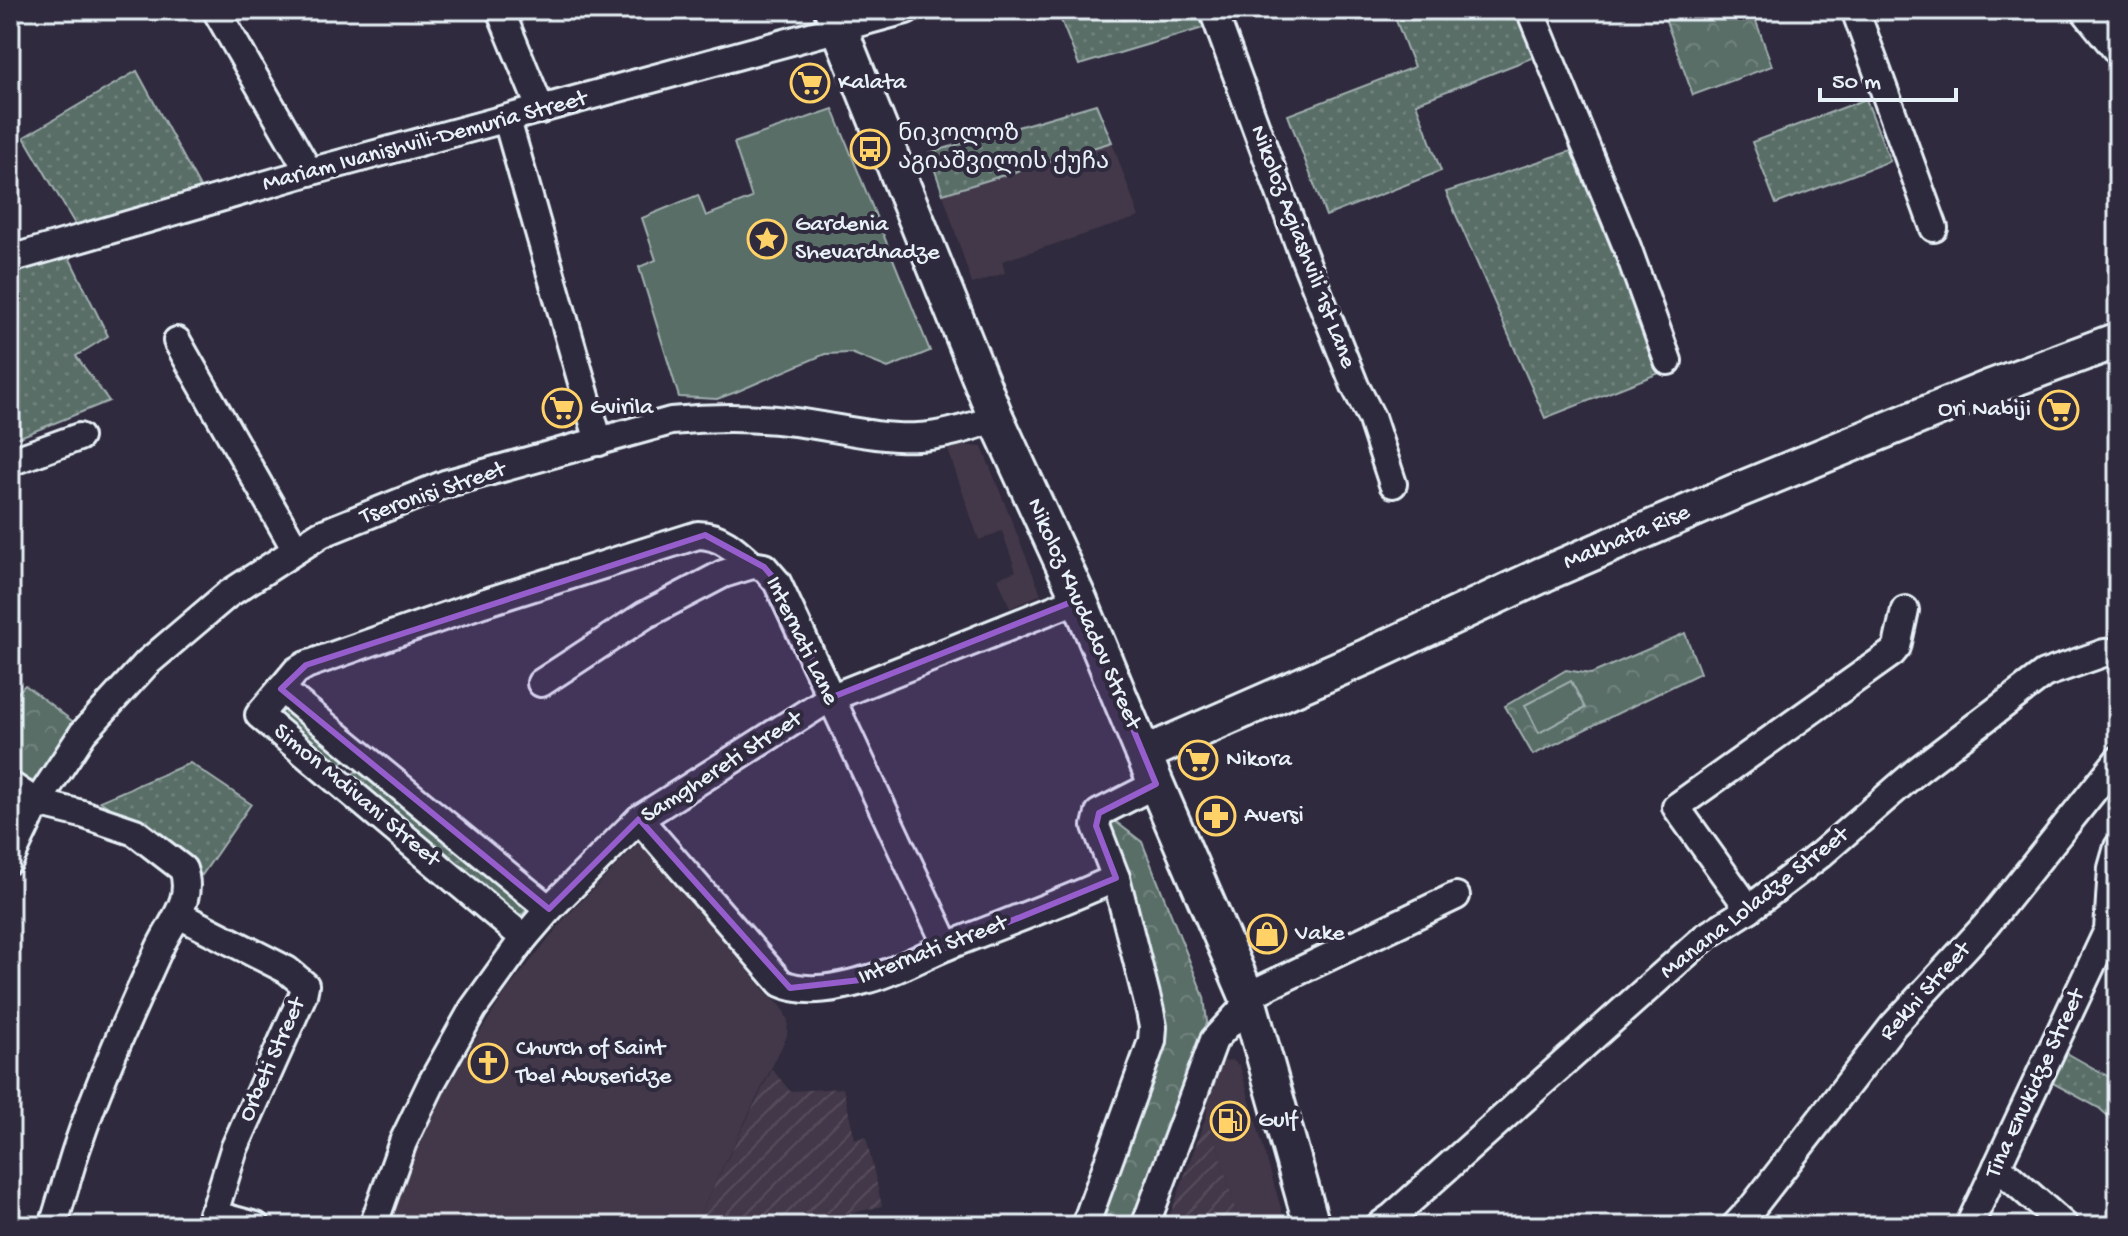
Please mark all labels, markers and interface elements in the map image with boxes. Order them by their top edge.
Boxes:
scale bar [1820,52,1956,102]
supermarket icon: Kalata [789,62,831,104]
place label: Kalata [838,69,907,98]
text: 50 m [1832,69,1881,98]
street label: Mariam Ivanishvili-Demuria Street [260,84,592,199]
place label: ნიკოლოზ აგიაშვილის ქუჩა [898,121,1109,178]
street label: Nikoloz Agiashvili 1st Lane [1242,121,1362,373]
bus stop icon: ნიკოლოზ აგიაშვილის ქუჩა [849,128,891,170]
place label: Gardenia Shevardnadze [795,211,940,268]
place icon: Gardenia Shevardnadze [746,218,788,260]
supermarket icon: Gvirila [541,387,583,429]
supermarket icon: Ori Nabiji [2038,389,2080,431]
place label: Gvirila [590,394,654,423]
place label: Ori Nabiji [1938,396,2031,425]
street label: Tseronisi Street [355,455,512,533]
street label: Nikoloz Khudadov Street [1019,494,1148,736]
street label: Makhata Rise [1559,498,1695,578]
street label: Internati Lane [757,572,845,710]
street label: Samghereti Street [636,704,810,831]
street label: Simon Mdivani Street [267,718,447,876]
supermarket icon: Nikora [1177,739,1219,781]
place label: Nikora [1226,746,1293,775]
pharmacy icon: Aversi [1195,795,1237,837]
place label: Aversi [1244,802,1304,831]
street label: Manana Loladze Street [1655,820,1857,987]
street label: Internati Street [854,908,1014,993]
shop icon: Vake [1246,913,1288,955]
place label: Vake [1294,920,1345,949]
street label: Rekhi Street [1874,935,1980,1048]
street label: Tina Enukidze Street [1979,983,2093,1185]
street label: Orbeti Street [233,991,314,1127]
place label: Church of Saint Tbel Abuseridze [514,1035,672,1092]
church icon: Church of Saint Tbel Abuseridze [467,1042,509,1084]
fuel station icon: Gulf [1209,1100,1251,1142]
place label: Gulf [1258,1107,1299,1136]

